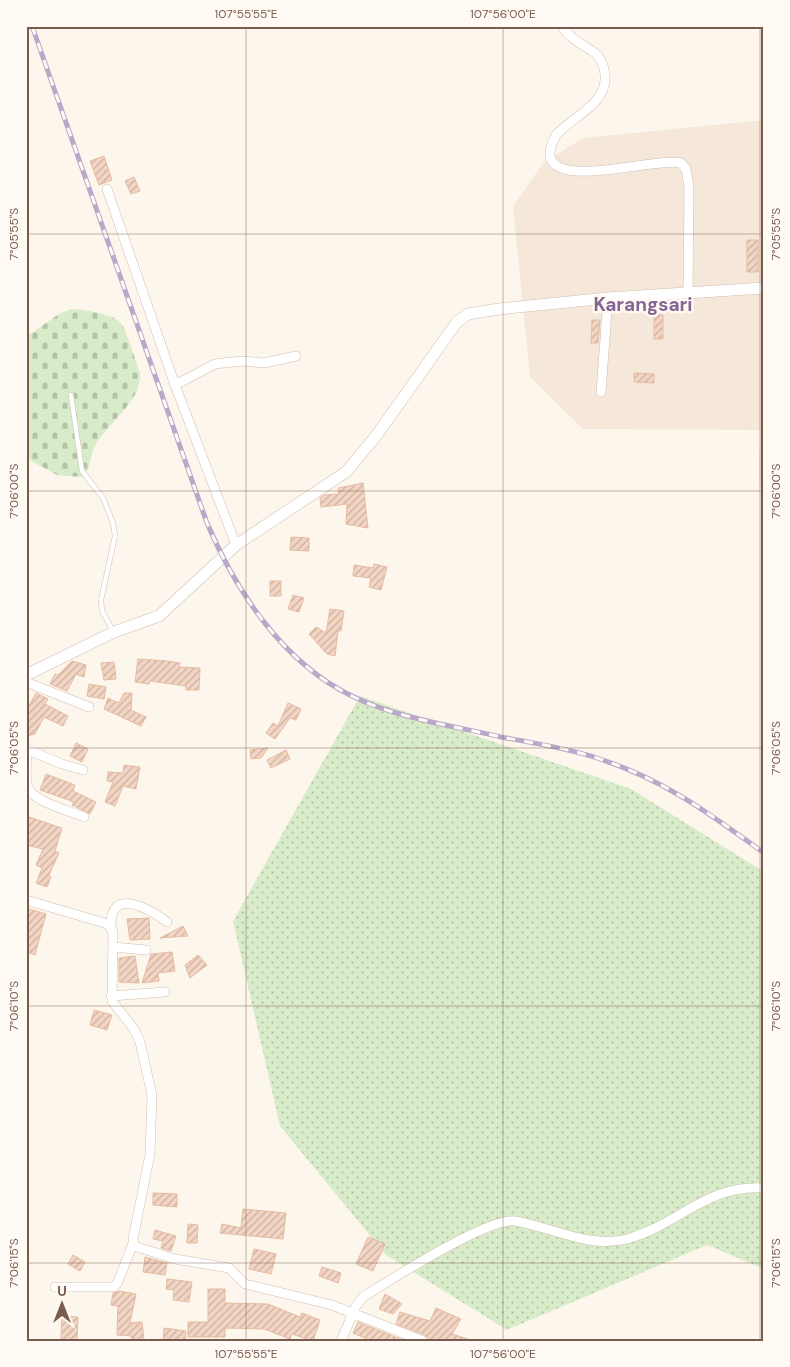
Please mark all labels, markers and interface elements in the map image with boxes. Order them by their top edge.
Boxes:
text: 107°55'55"E [214,6,278,22]
text: 107°56'00"E [470,6,536,22]
text: 7°05'55"S [6,208,22,260]
text: 7°05'55"S [768,208,784,260]
district label: Karangsari [593,292,693,317]
text: 7°06'00"S [6,463,22,519]
text: 7°06'00"S [768,463,784,519]
text: 7°06'05"S [6,721,22,775]
text: 7°06'05"S [768,721,784,775]
text: 7°06'10"S [6,981,22,1031]
text: 7°06'10"S [768,981,784,1031]
text: 7°06'15"S [6,1238,22,1288]
text: 7°06'15"S [768,1238,784,1288]
north arrow [38,1280,88,1330]
text: U [57,1282,67,1300]
text: 107°55'55"E [214,1346,278,1362]
text: 107°56'00"E [470,1346,536,1362]

